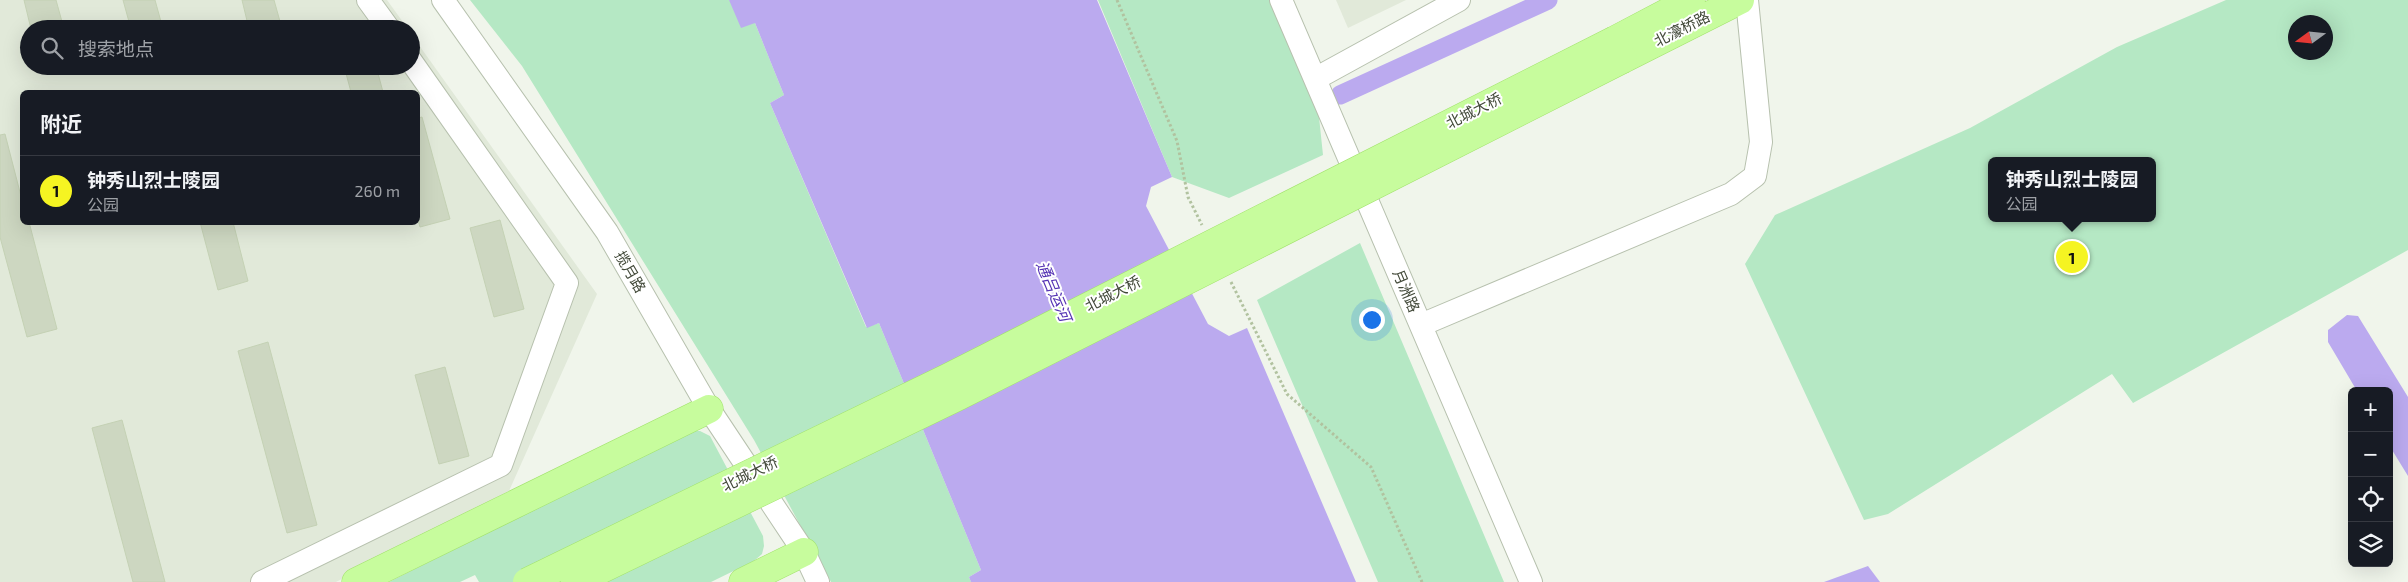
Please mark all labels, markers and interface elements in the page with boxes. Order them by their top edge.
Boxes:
street label: 北濠桥路 [1651,6,1712,50]
north arrow [2288,15,2333,60]
search box [20,20,420,75]
icon: search [38,34,66,62]
text: 搜索地点 [78,37,154,60]
street label: 北城大桥 [1443,88,1504,132]
text: 附近 [40,111,82,136]
popup [1988,157,2156,222]
text: 钟秀山烈士陵园 [2005,167,2139,190]
text: 钟秀山烈士陵园 [87,168,220,191]
text: 1 [53,181,59,200]
text: 260 m [355,181,400,200]
text: 公园 [2005,194,2038,213]
text: 公园 [87,195,119,214]
pin: 1 [2056,238,2088,276]
street label: 揽月路 [612,248,650,295]
water label: 通吕运河 [1033,258,1077,327]
street label: 月洲路 [1390,266,1424,315]
street label: 北城大桥 [1082,271,1143,315]
your location [1359,307,1385,333]
map controls [2348,387,2393,567]
button: + [2348,387,2393,432]
button: − [2348,432,2393,477]
street label: 北城大桥 [719,452,780,494]
button: locate [2348,477,2393,522]
button: layers [2348,522,2393,567]

